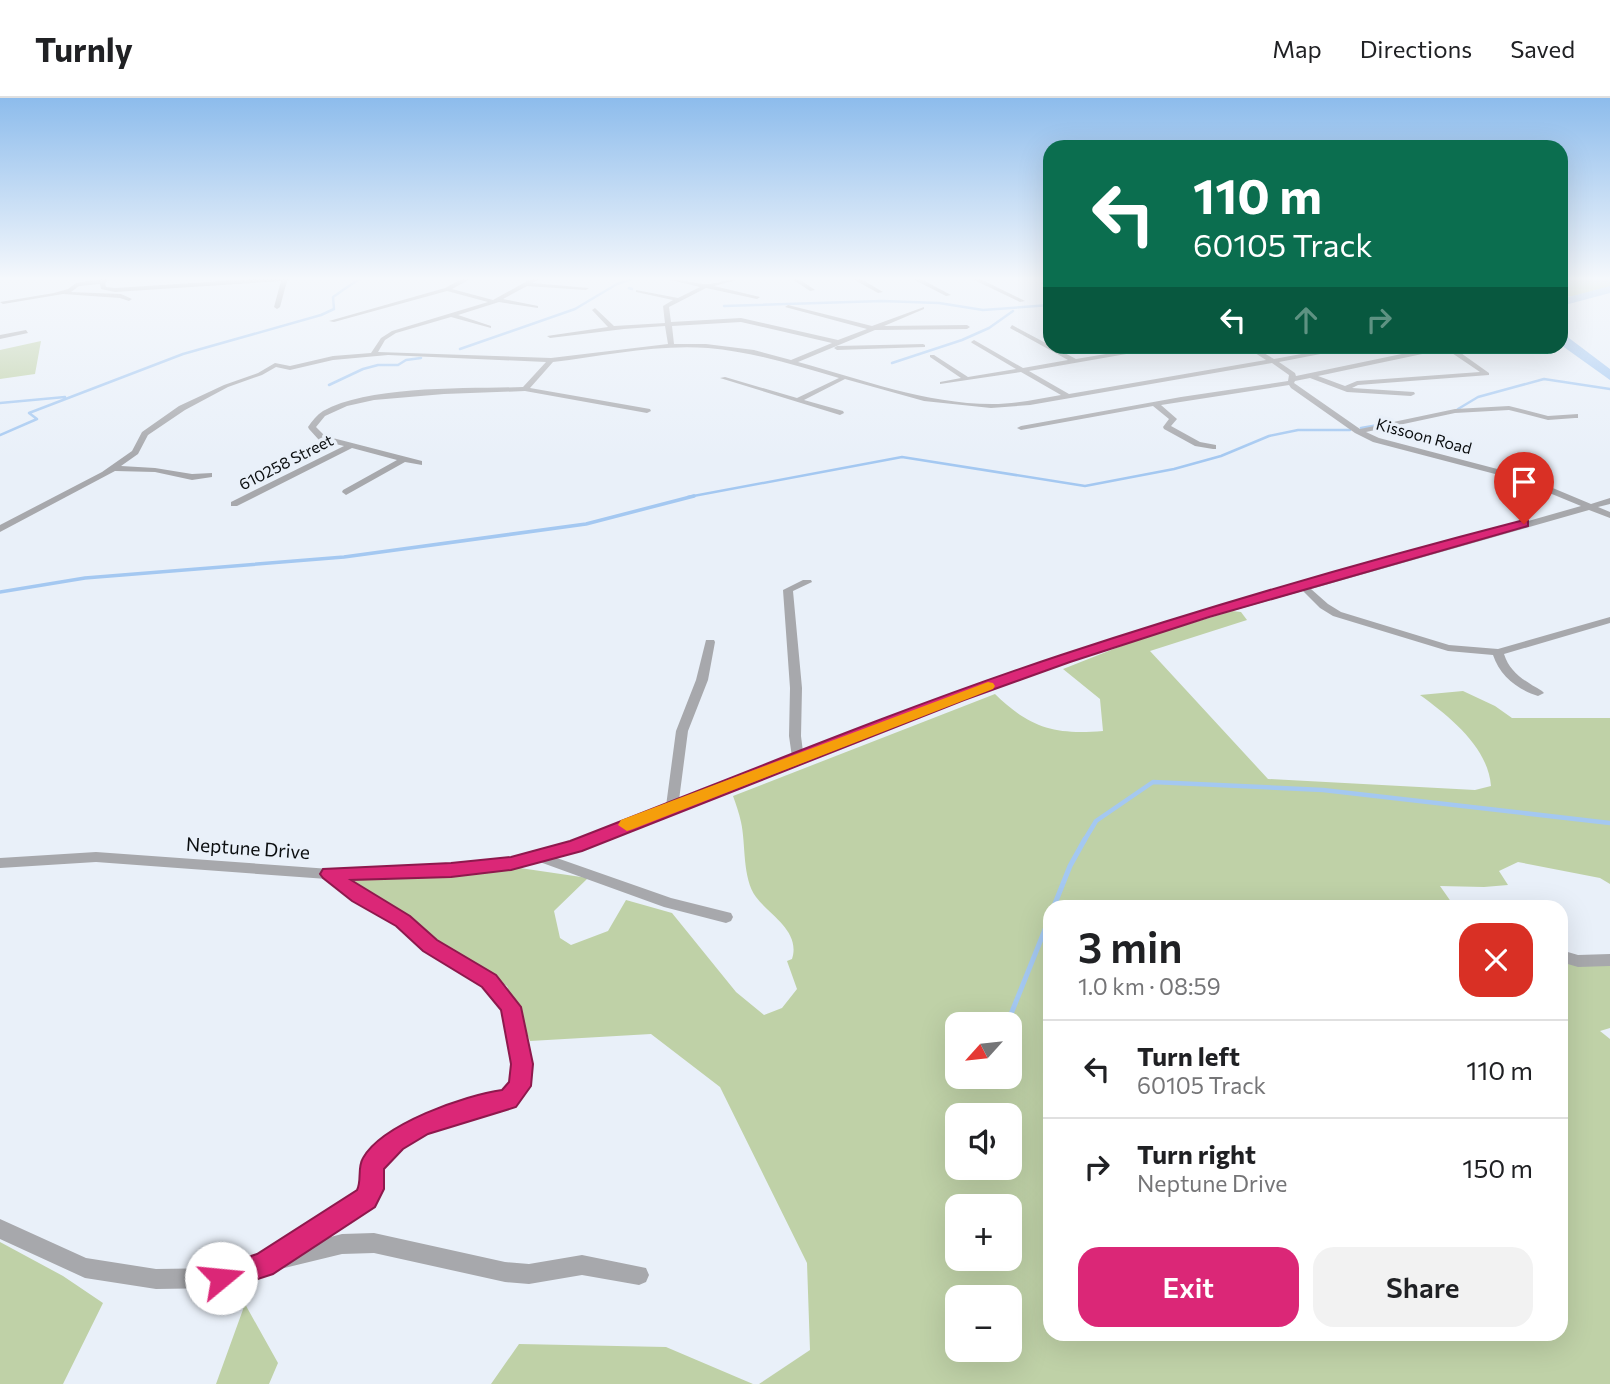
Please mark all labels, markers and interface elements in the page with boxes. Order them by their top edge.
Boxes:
text: Turnly [35,28,133,69]
text: Map [1272,34,1322,63]
text: Directions [1360,34,1472,63]
text: Saved [1510,34,1575,63]
text: 110 m [1193,164,1322,224]
icon: left [1078,168,1169,259]
text: 60105 Track [1193,224,1373,264]
icon: left [1214,301,1252,339]
icon: ahead [1287,301,1325,339]
icon: right [1360,301,1398,339]
street label: Kissoon Road [1374,414,1474,457]
street label: 610258 Street [236,430,336,493]
pin [1494,452,1554,524]
icon: arrive [1505,463,1543,501]
street label: Neptune Drive [185,832,311,863]
text: 3 min [1078,920,1183,972]
button: close [1459,923,1533,997]
text: 1.0 km · 08:59 [1078,972,1221,1000]
north arrow [945,1012,1022,1088]
map controls [945,1012,1022,1362]
text: Turn left [1137,1040,1240,1071]
icon: left [1078,1050,1116,1088]
text: 110 m [1466,1054,1533,1085]
text: 60105 Track [1137,1071,1266,1099]
button: sound [945,1103,1022,1180]
text: Turn right [1137,1138,1256,1169]
icon: right [1078,1148,1116,1186]
text: 150 m [1462,1152,1533,1183]
text: Neptune Drive [1137,1169,1287,1197]
button: + [945,1194,1022,1271]
position arrow [184,1241,258,1315]
button: Exit [1078,1247,1299,1327]
button: Share [1313,1247,1533,1327]
button: − [945,1285,1022,1362]

